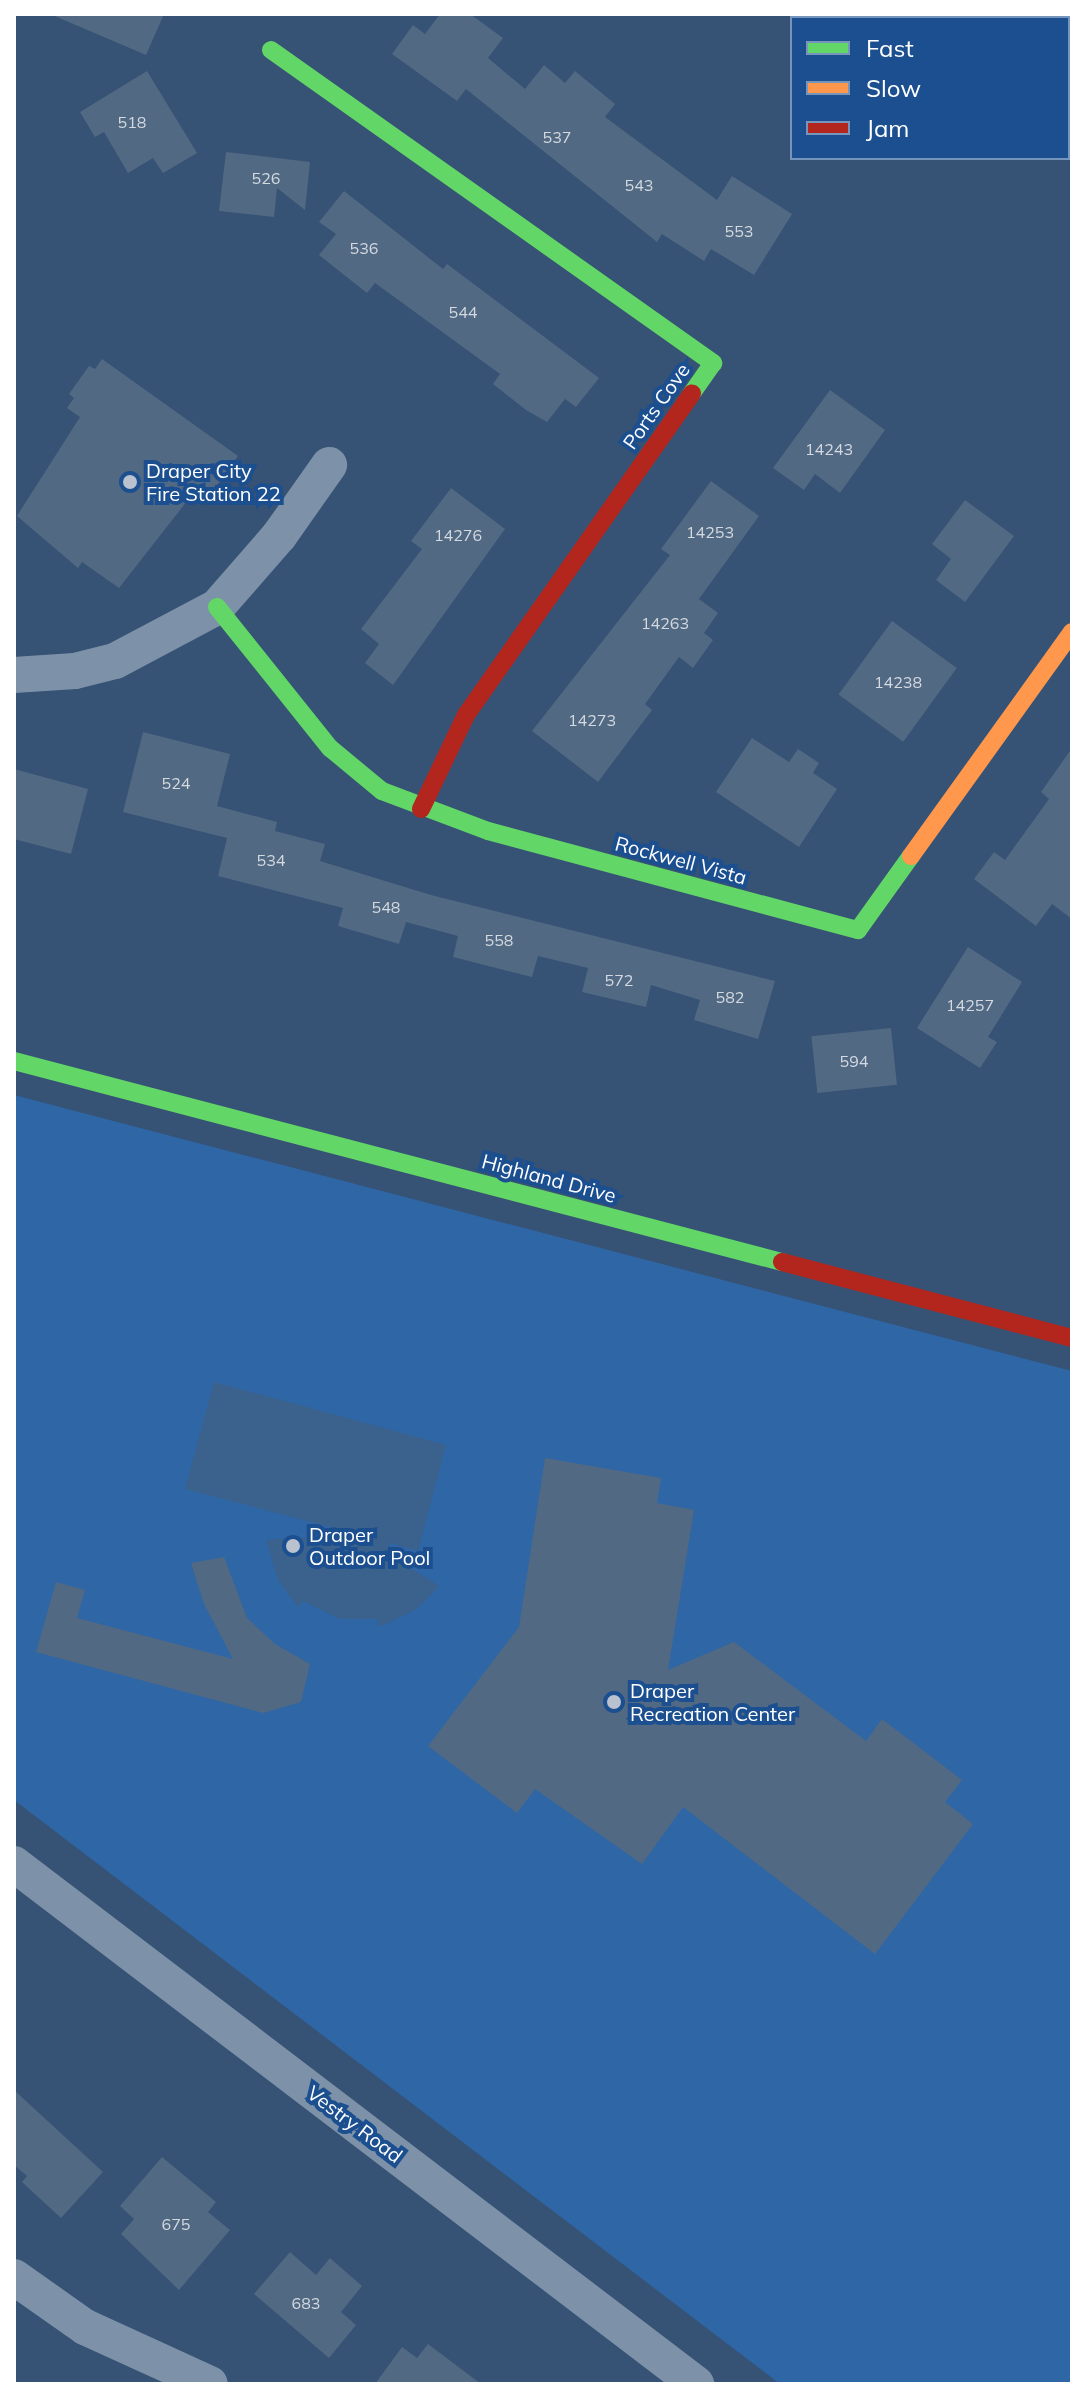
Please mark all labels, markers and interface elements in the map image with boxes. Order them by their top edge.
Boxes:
legend [790,16,1070,160]
text: Fast [866,33,914,63]
text: Slow [866,73,921,103]
house number: 518 [118,112,146,132]
text: Jam [866,113,909,143]
house number: 537 [543,127,571,147]
house number: 526 [252,168,280,188]
house number: 543 [625,175,653,195]
house number: 553 [725,221,753,241]
house number: 536 [350,238,378,258]
house number: 544 [449,302,477,322]
street label: Ports Cove [618,358,694,454]
house number: 14243 [805,439,853,459]
place label: Draper City Fire Station 22 [146,458,281,505]
marker: Draper City Fire Station 22 [121,473,139,491]
house number: 14253 [686,522,734,542]
house number: 14276 [434,525,482,545]
house number: 14263 [641,613,689,633]
house number: 14238 [874,672,922,692]
house number: 14273 [568,710,616,730]
house number: 524 [162,773,190,793]
street label: Rockwell Vista [613,831,749,889]
house number: 534 [257,850,285,870]
house number: 548 [372,897,400,917]
house number: 558 [485,930,513,950]
house number: 572 [605,970,633,990]
house number: 582 [716,987,744,1007]
house number: 14257 [946,995,994,1015]
house number: 594 [840,1051,868,1071]
street label: Highland Drive [479,1149,619,1207]
place label: Draper Outdoor Pool [309,1522,430,1569]
marker: Draper Outdoor Pool [284,1537,302,1555]
place label: Draper Recreation Center [630,1678,795,1725]
marker: Draper Recreation Center [605,1693,623,1711]
street label: Vestry Road [303,2080,407,2168]
house number: 675 [162,2214,190,2234]
house number: 683 [292,2293,320,2313]

